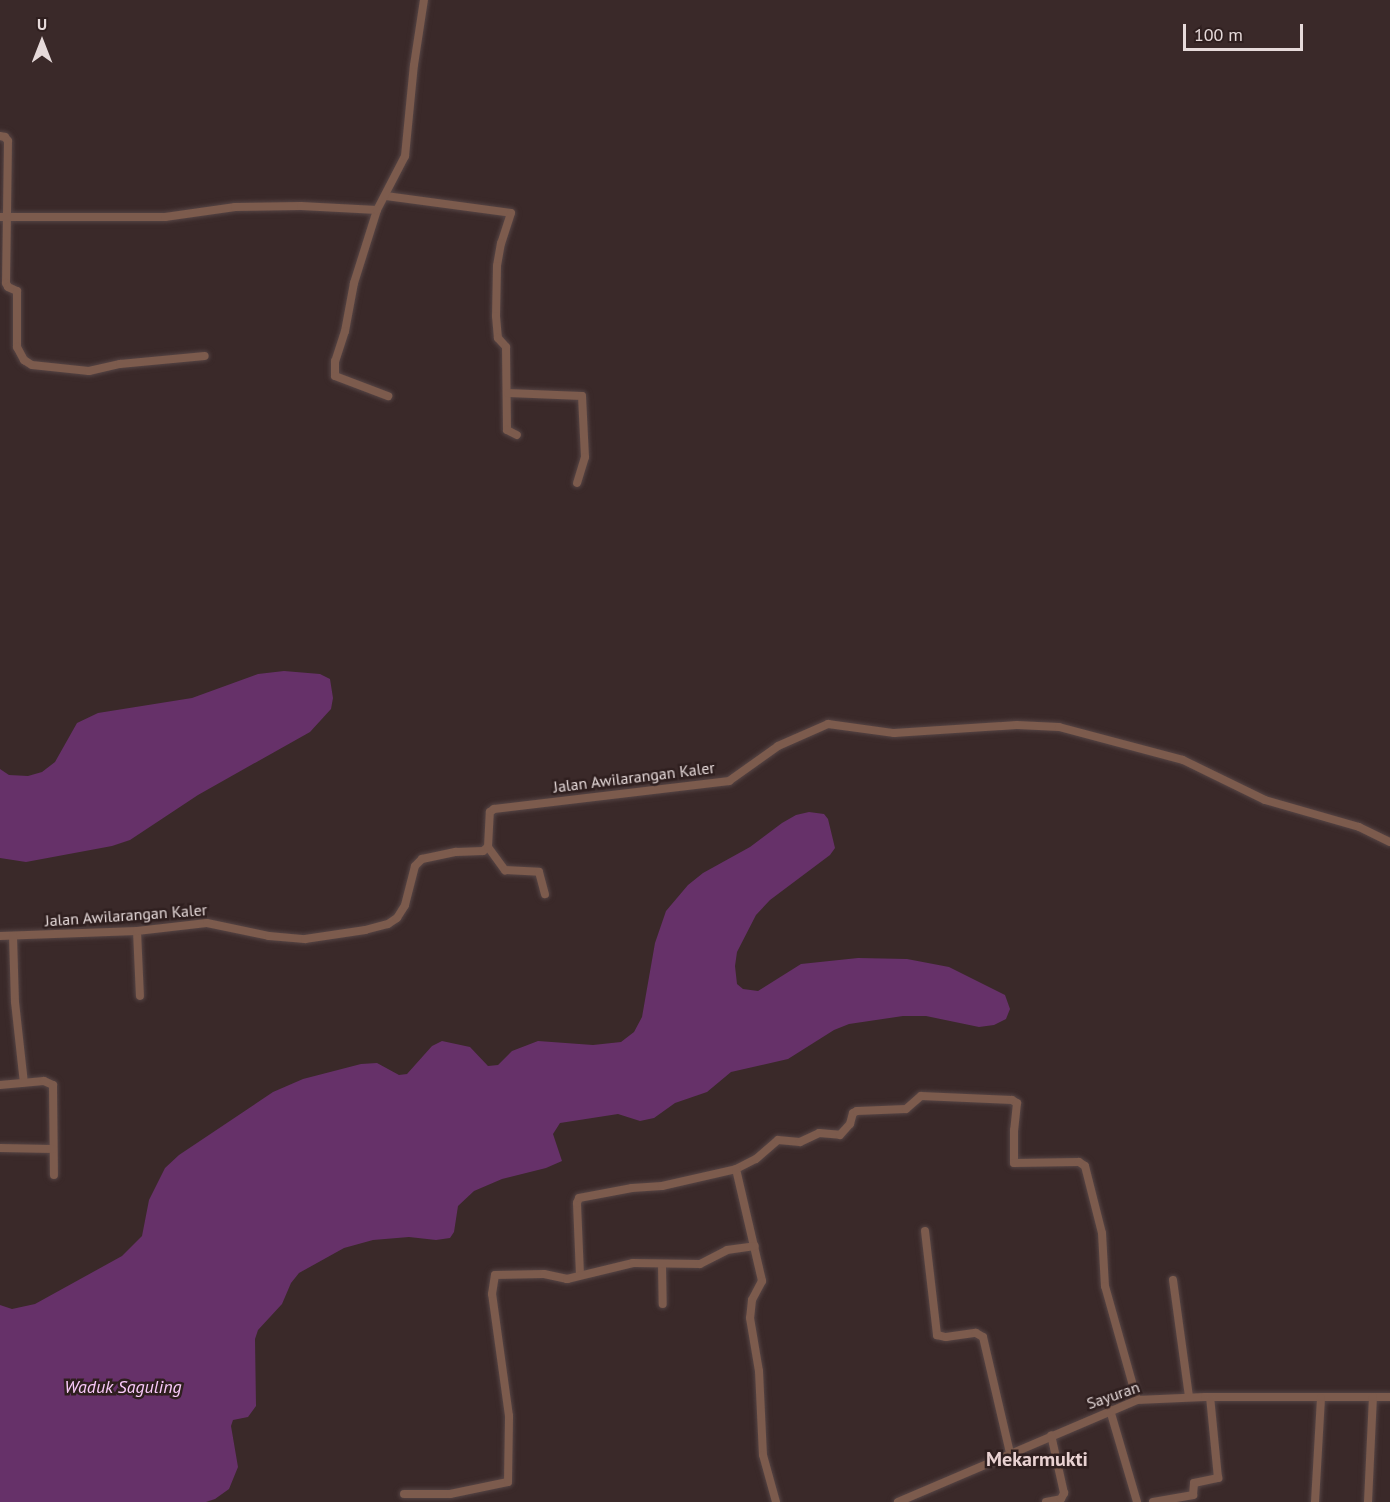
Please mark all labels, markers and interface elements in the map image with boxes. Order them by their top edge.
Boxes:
north arrow [12,12,72,72]
scale bar [1186,12,1306,50]
text: U [37,14,47,34]
text: 100 m [1194,23,1243,46]
street label: Jalan Awilarangan Kaler [552,758,716,796]
street label: Jalan Awilarangan Kaler [44,900,208,930]
water label: Waduk Saguling [64,1376,182,1398]
street label: Sayuran [1084,1377,1142,1413]
district label: Mekarmukti [986,1447,1088,1471]

